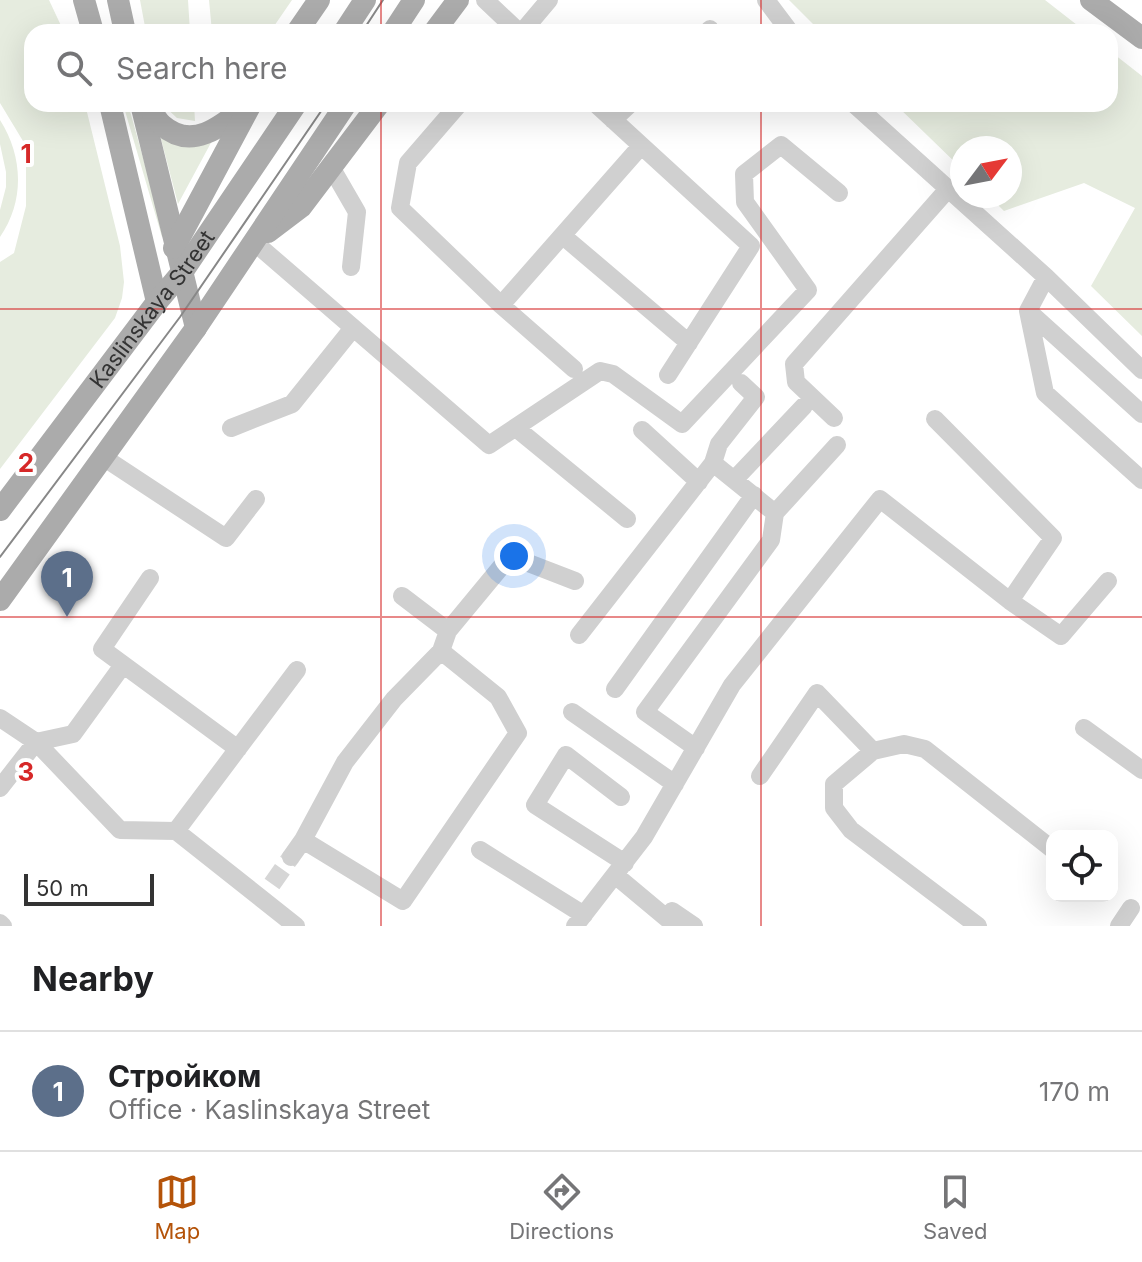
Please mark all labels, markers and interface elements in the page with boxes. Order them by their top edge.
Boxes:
search box [24,24,1118,112]
icon: search [52,46,96,90]
text: Search here [116,50,288,86]
north arrow [950,136,1022,208]
text: 1 [20,138,32,169]
street label: Kaslinskaya Street [84,225,220,393]
text: 2 [18,447,34,478]
your location [494,536,534,576]
pin: 1 [41,551,93,617]
text: 3 [18,756,34,787]
map controls [1046,830,1118,902]
button: locate [1046,830,1118,902]
scale bar [24,870,154,906]
text: 50 m [36,875,89,901]
text: Nearby [32,958,154,999]
text: Стройком [108,1058,261,1094]
text: 1 [52,1076,64,1107]
text: 170 m [1039,1076,1110,1107]
text: Office · Kaslinskaya Street [108,1094,430,1125]
tab: Map [155,1170,200,1244]
tab: Directions [509,1170,614,1244]
tab: Saved [923,1170,987,1244]

